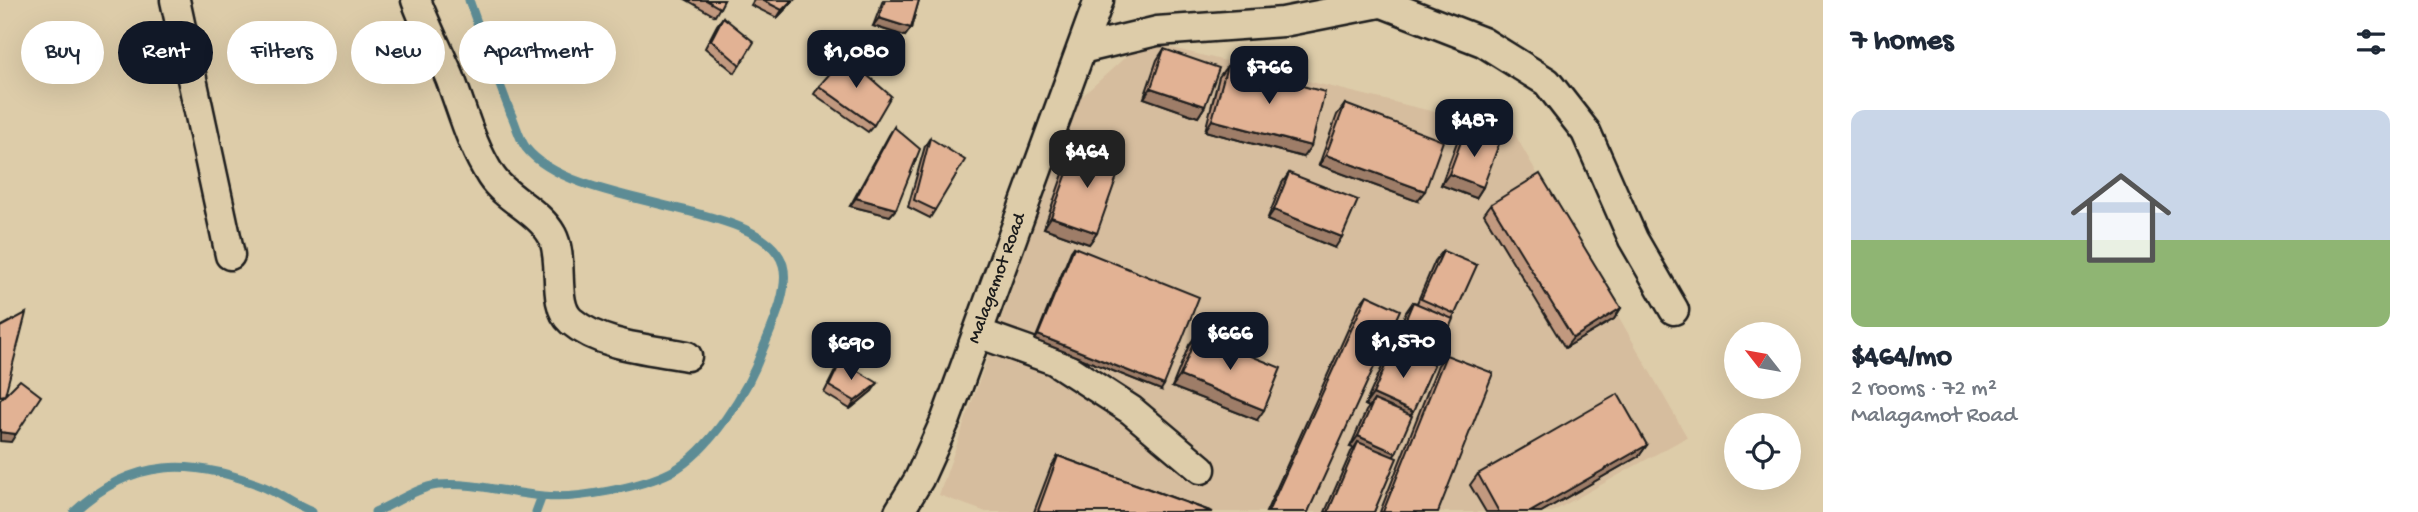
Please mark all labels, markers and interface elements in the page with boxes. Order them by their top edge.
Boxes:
chip: Buy [21,21,104,84]
chip: Rent [118,21,213,84]
chip: Filters [227,21,337,84]
chip: New [351,21,445,84]
chip: Apartment [459,21,616,84]
icon: filters [2352,23,2390,61]
text: 7 homes [1851,25,1953,60]
pin: $1,080 [799,31,913,90]
text: $1,080 [823,39,889,66]
pin: $766 [1228,46,1310,106]
text: $766 [1246,55,1292,82]
pin: $487 [1433,100,1515,159]
text: $487 [1451,108,1497,135]
pin: $464 [1046,130,1128,190]
text: $464 [1065,139,1109,166]
icon: home [2058,155,2184,281]
street label: Malagamot Road [963,208,1032,347]
pin: $666 [1189,312,1271,372]
pin: $1,570 [1346,320,1460,380]
text: $666 [1207,321,1253,348]
pin: $690 [810,322,892,382]
north arrow [1724,322,1801,399]
map controls [1724,322,1801,490]
text: $1,570 [1371,329,1435,356]
text: $690 [828,331,874,358]
text: $464/mo [1851,341,1952,376]
text: 2 rooms · 72 m² [1851,376,1997,403]
text: Malagamot Road [1851,403,2017,430]
button: locate [1724,413,1801,490]

